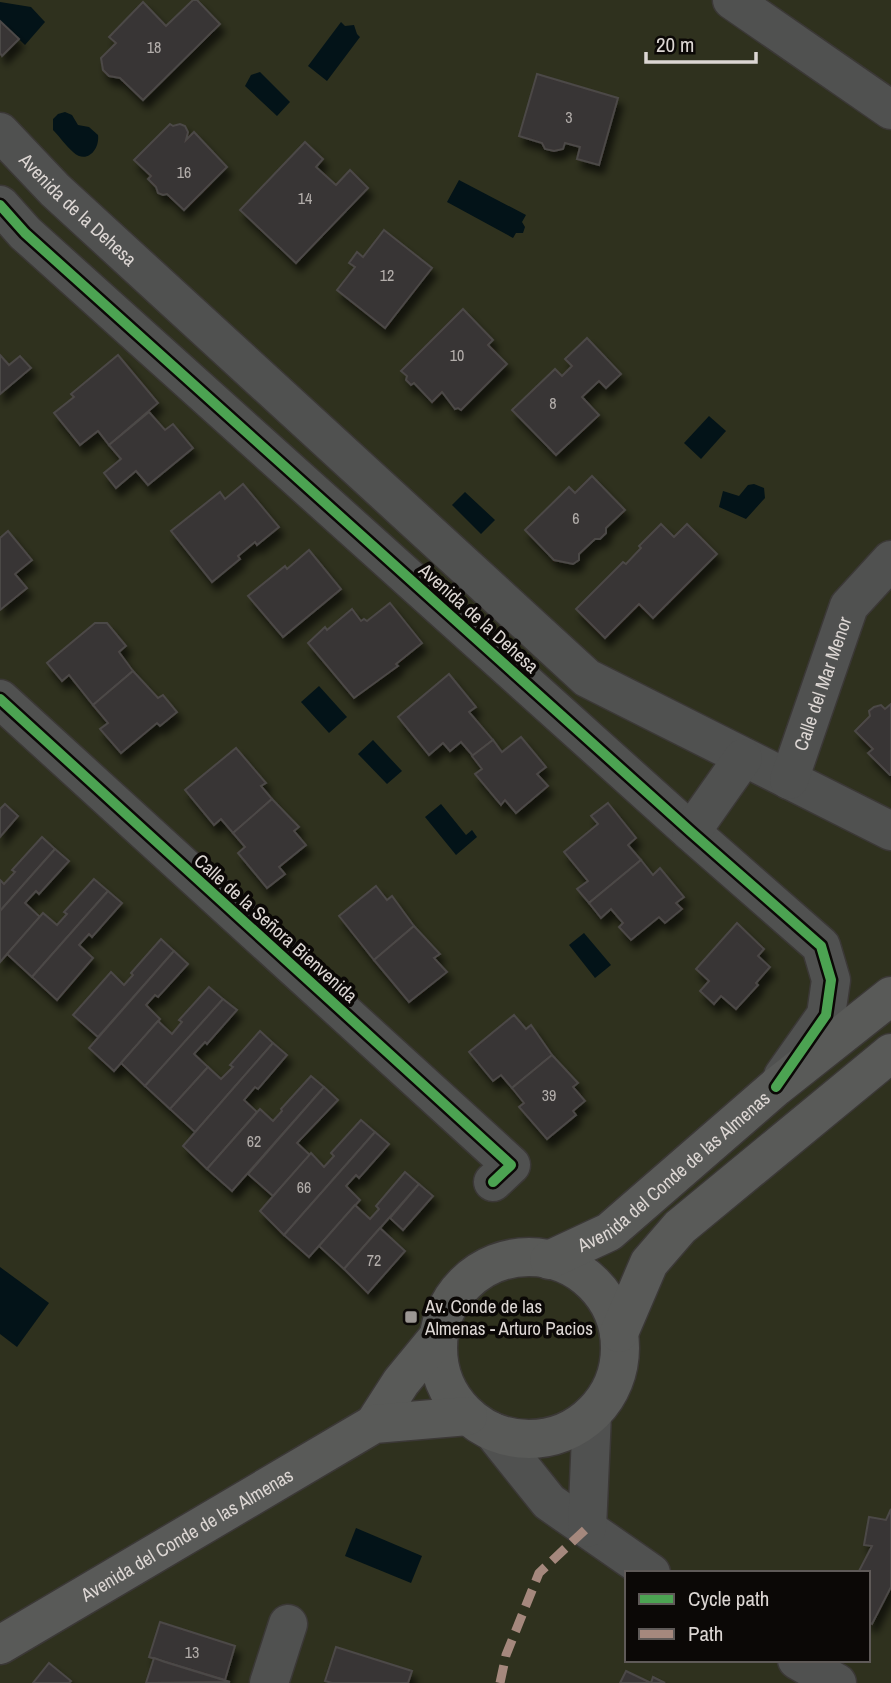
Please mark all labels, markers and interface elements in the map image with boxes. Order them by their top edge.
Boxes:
scale bar [646,21,756,65]
text: 20 m [656,30,694,59]
house number: 18 [147,36,161,58]
house number: 3 [565,106,573,128]
street label: Avenida de la Dehesa [13,147,143,272]
house number: 16 [177,161,191,183]
house number: 14 [298,187,312,209]
house number: 12 [380,264,394,286]
house number: 10 [450,344,464,366]
house number: 8 [549,392,557,414]
house number: 6 [572,507,580,529]
street label: Avenida de la Dehesa [413,556,545,679]
street label: Calle del Mar Menor [787,612,858,754]
street label: Calle de la Señora Bienvenida [189,848,363,1009]
house number: 39 [542,1084,556,1106]
street label: Avenida del Conde de las Almenas [572,1085,776,1258]
house number: 62 [247,1130,261,1152]
house number: 66 [297,1176,311,1198]
house number: 72 [367,1249,381,1271]
place label: Av. Conde de las Almenas - Arturo Pacios [424,1293,593,1341]
marker: Av. Conde de las Almenas - Arturo Pacios [403,1309,419,1325]
street label: Avenida del Conde de las Almenas [75,1462,298,1608]
legend [625,1571,870,1662]
text: Cycle path [688,1584,769,1613]
text: Path [688,1619,723,1648]
house number: 13 [185,1641,199,1663]

